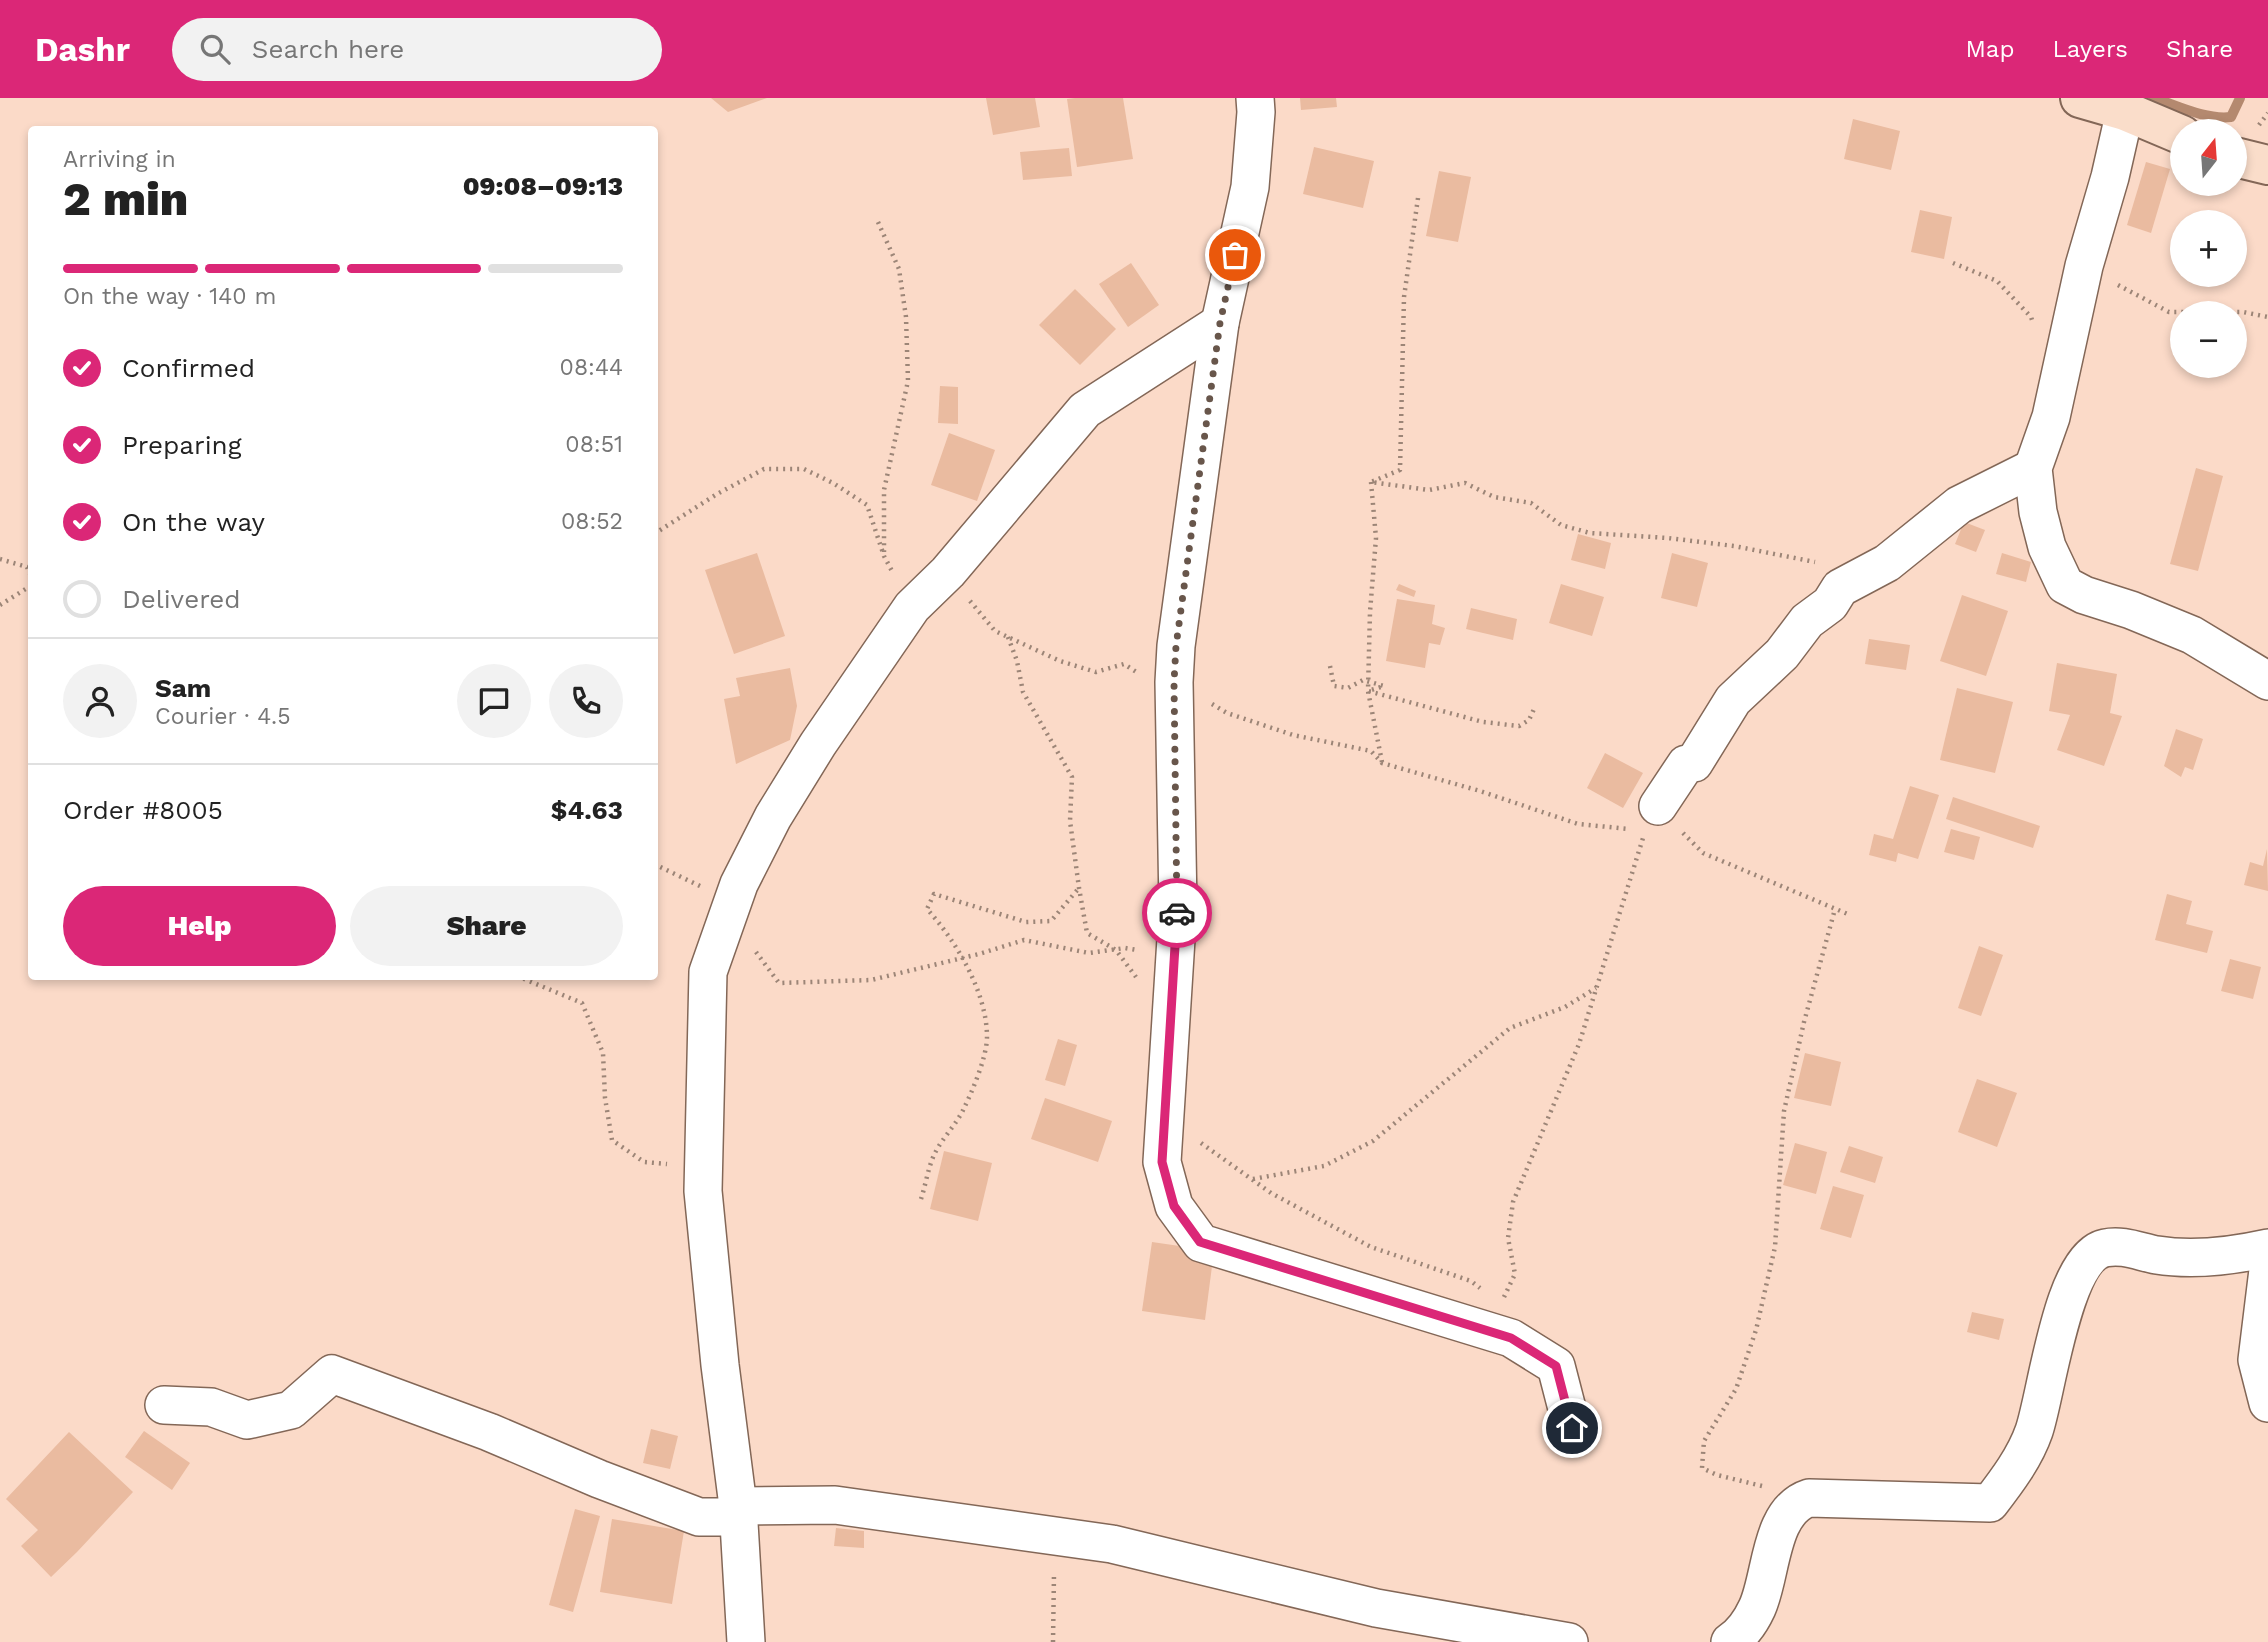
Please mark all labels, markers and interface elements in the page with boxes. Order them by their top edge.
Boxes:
search box [172,18,662,81]
text: Dashr [35,30,130,69]
icon: search [196,30,234,68]
text: Search here [252,34,404,64]
text: Map [1966,35,2014,63]
text: Layers [2052,35,2128,63]
text: Share [2166,35,2233,63]
north arrow [2170,119,2247,196]
map controls [2170,119,2247,378]
text: Arriving in [63,146,176,173]
text: 09:08–09:13 [463,171,623,201]
text: 2 min [63,172,188,226]
button: + [2170,210,2247,287]
pin [1205,225,1265,285]
icon: bag [1216,236,1254,274]
text: On the way · 140 m [63,283,276,310]
button: − [2170,301,2247,378]
icon: check [63,349,101,387]
text: Confirmed [122,353,255,383]
text: 08:44 [560,354,623,381]
icon: check [63,426,101,464]
text: Preparing [122,430,242,460]
text: 08:51 [565,431,623,458]
icon: check [63,503,101,541]
text: On the way [122,507,265,537]
text: 08:52 [561,508,623,535]
text: Delivered [122,584,241,614]
button: person [63,664,137,738]
button: chat [457,664,531,738]
button: phone [549,664,623,738]
text: Sam [155,673,211,703]
text: Courier · 4.5 [155,703,291,730]
text: Order #8005 [63,795,223,825]
text: $4.63 [551,795,623,825]
courier [1142,878,1212,948]
button: Help [63,886,336,966]
button: Share [350,886,623,966]
icon: car [1158,894,1196,932]
pin [1542,1398,1602,1458]
icon: home [1553,1409,1591,1447]

